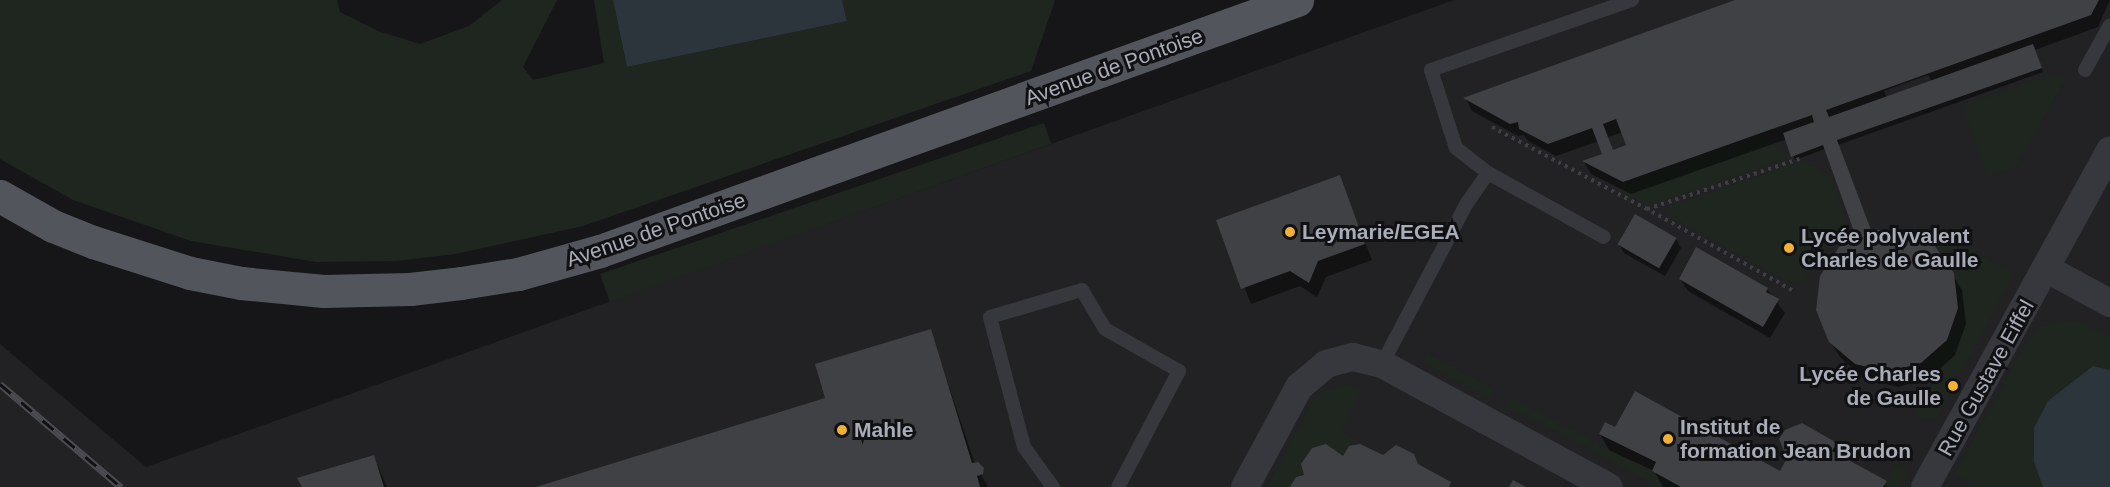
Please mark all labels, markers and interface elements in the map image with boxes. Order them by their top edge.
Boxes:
street label: Avenue de Pontoise [1022,23,1206,111]
street label: Avenue de Pontoise [563,188,749,272]
place label: Leymarie/EGEA [1302,219,1460,245]
place label: Lycée polyvalent Charles de Gaulle [1801,223,1978,273]
marker: Leymarie/EGEA [1283,225,1297,239]
marker: Lycée polyvalent Charles de Gaulle [1782,241,1796,255]
street label: Rue Gustave Eiffel [1933,295,2039,461]
place label: Lycée Charles de Gaulle [1799,361,1941,411]
marker: Lycée Charles de Gaulle [1946,379,1960,393]
place label: Institut de formation Jean Brudon [1680,414,1911,464]
place label: Mahle [854,417,914,443]
marker: Mahle [835,423,849,437]
marker: Institut de formation Jean Brudon [1661,432,1675,446]

